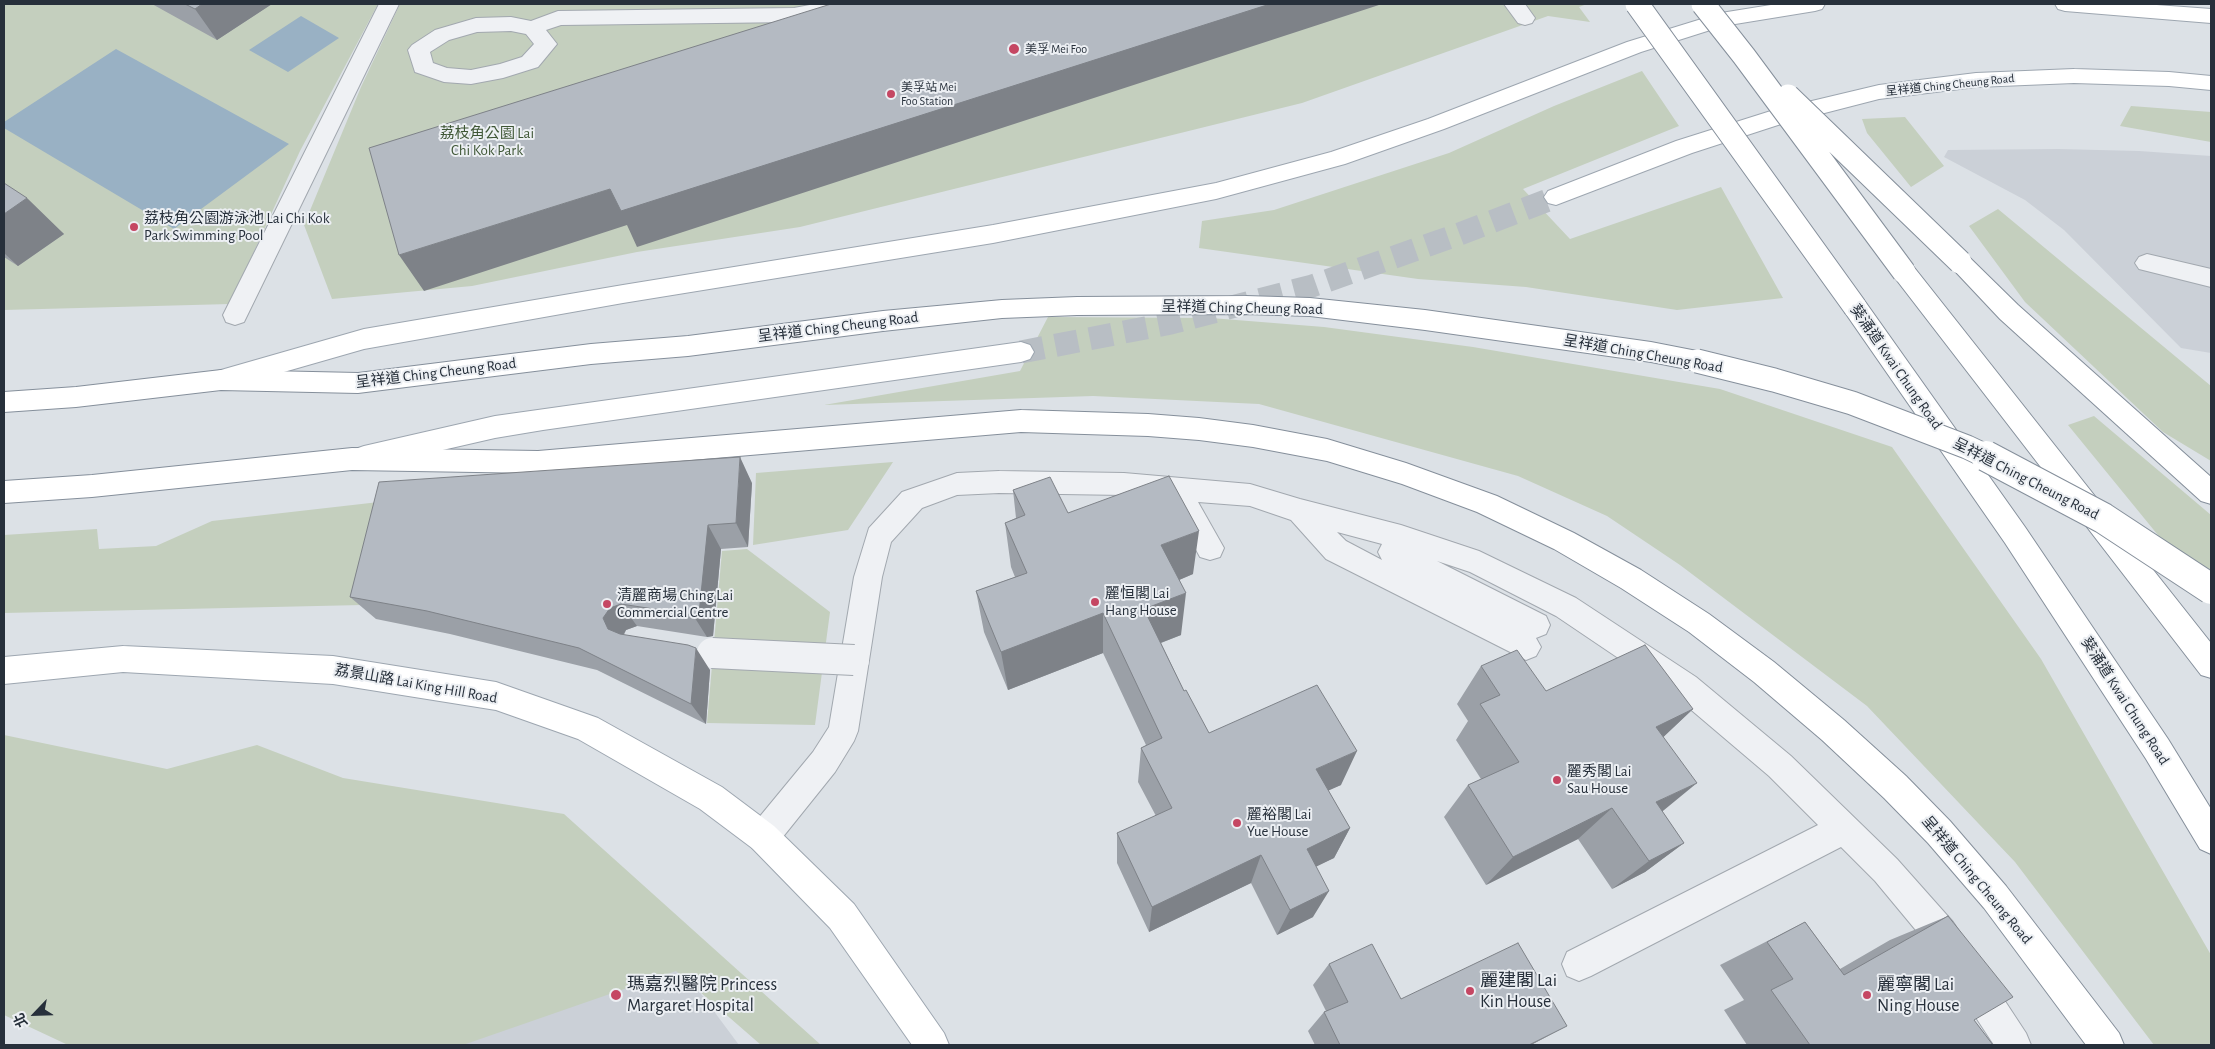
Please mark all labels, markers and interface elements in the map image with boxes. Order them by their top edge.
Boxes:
marker: 美孚 Mei Foo [1007,42,1021,56]
place label: 美孚 Mei Foo [1025,42,1087,56]
street label: 呈祥道 Ching Cheung Road [1885,71,2015,99]
place label: 美孚站 Mei Foo Station [901,80,957,108]
marker: 美孚站 Mei Foo Station [885,88,897,100]
park label: 荔枝角公園 Lai Chi Kok Park [440,124,534,159]
place label: 荔枝角公園游泳池 Lai Chi Kok Park Swimming Pool [144,209,330,244]
marker: 荔枝角公園游泳池 Lai Chi Kok Park Swimming Pool [128,221,140,233]
street label: 呈祥道 Ching Cheung Road [1161,298,1323,318]
street label: 葵涌道 Kwai Chung Road [1846,301,1946,433]
street label: 呈祥道 Ching Cheung Road [757,308,919,346]
street label: 呈祥道 Ching Cheung Road [1562,331,1724,377]
street label: 呈祥道 Ching Cheung Road [355,354,517,392]
street label: 呈祥道 Ching Cheung Road [1950,434,2102,524]
place label: 麗恒閣 Lai Hang House [1105,584,1177,619]
place label: 清麗商場 Ching Lai Commercial Centre [617,586,733,621]
marker: 麗恒閣 Lai Hang House [1089,596,1101,608]
marker: 清麗商場 Ching Lai Commercial Centre [601,598,613,610]
street label: 葵涌道 Kwai Chung Road [2077,634,2173,768]
street label: 荔景山路 Lai King Hill Road [333,661,499,707]
place label: 麗秀閣 Lai Sau House [1567,762,1631,797]
marker: 麗秀閣 Lai Sau House [1551,774,1563,786]
place label: 麗裕閣 Lai Yue House [1247,805,1311,840]
street label: 呈祥道 Ching Cheung Road [1918,812,2036,948]
marker: 麗裕閣 Lai Yue House [1231,817,1243,829]
place label: 麗建閣 Lai Kin House [1480,970,1557,1012]
place label: 瑪嘉烈醫院 Princess Margaret Hospital [627,974,777,1016]
place label: 麗寧閣 Lai Ning House [1877,974,1960,1016]
marker: 麗建閣 Lai Kin House [1464,985,1476,997]
marker: 瑪嘉烈醫院 Princess Margaret Hospital [609,988,623,1002]
north arrow [10,989,60,1039]
marker: 麗寧閣 Lai Ning House [1861,989,1873,1001]
text: 北 [12,1011,31,1029]

